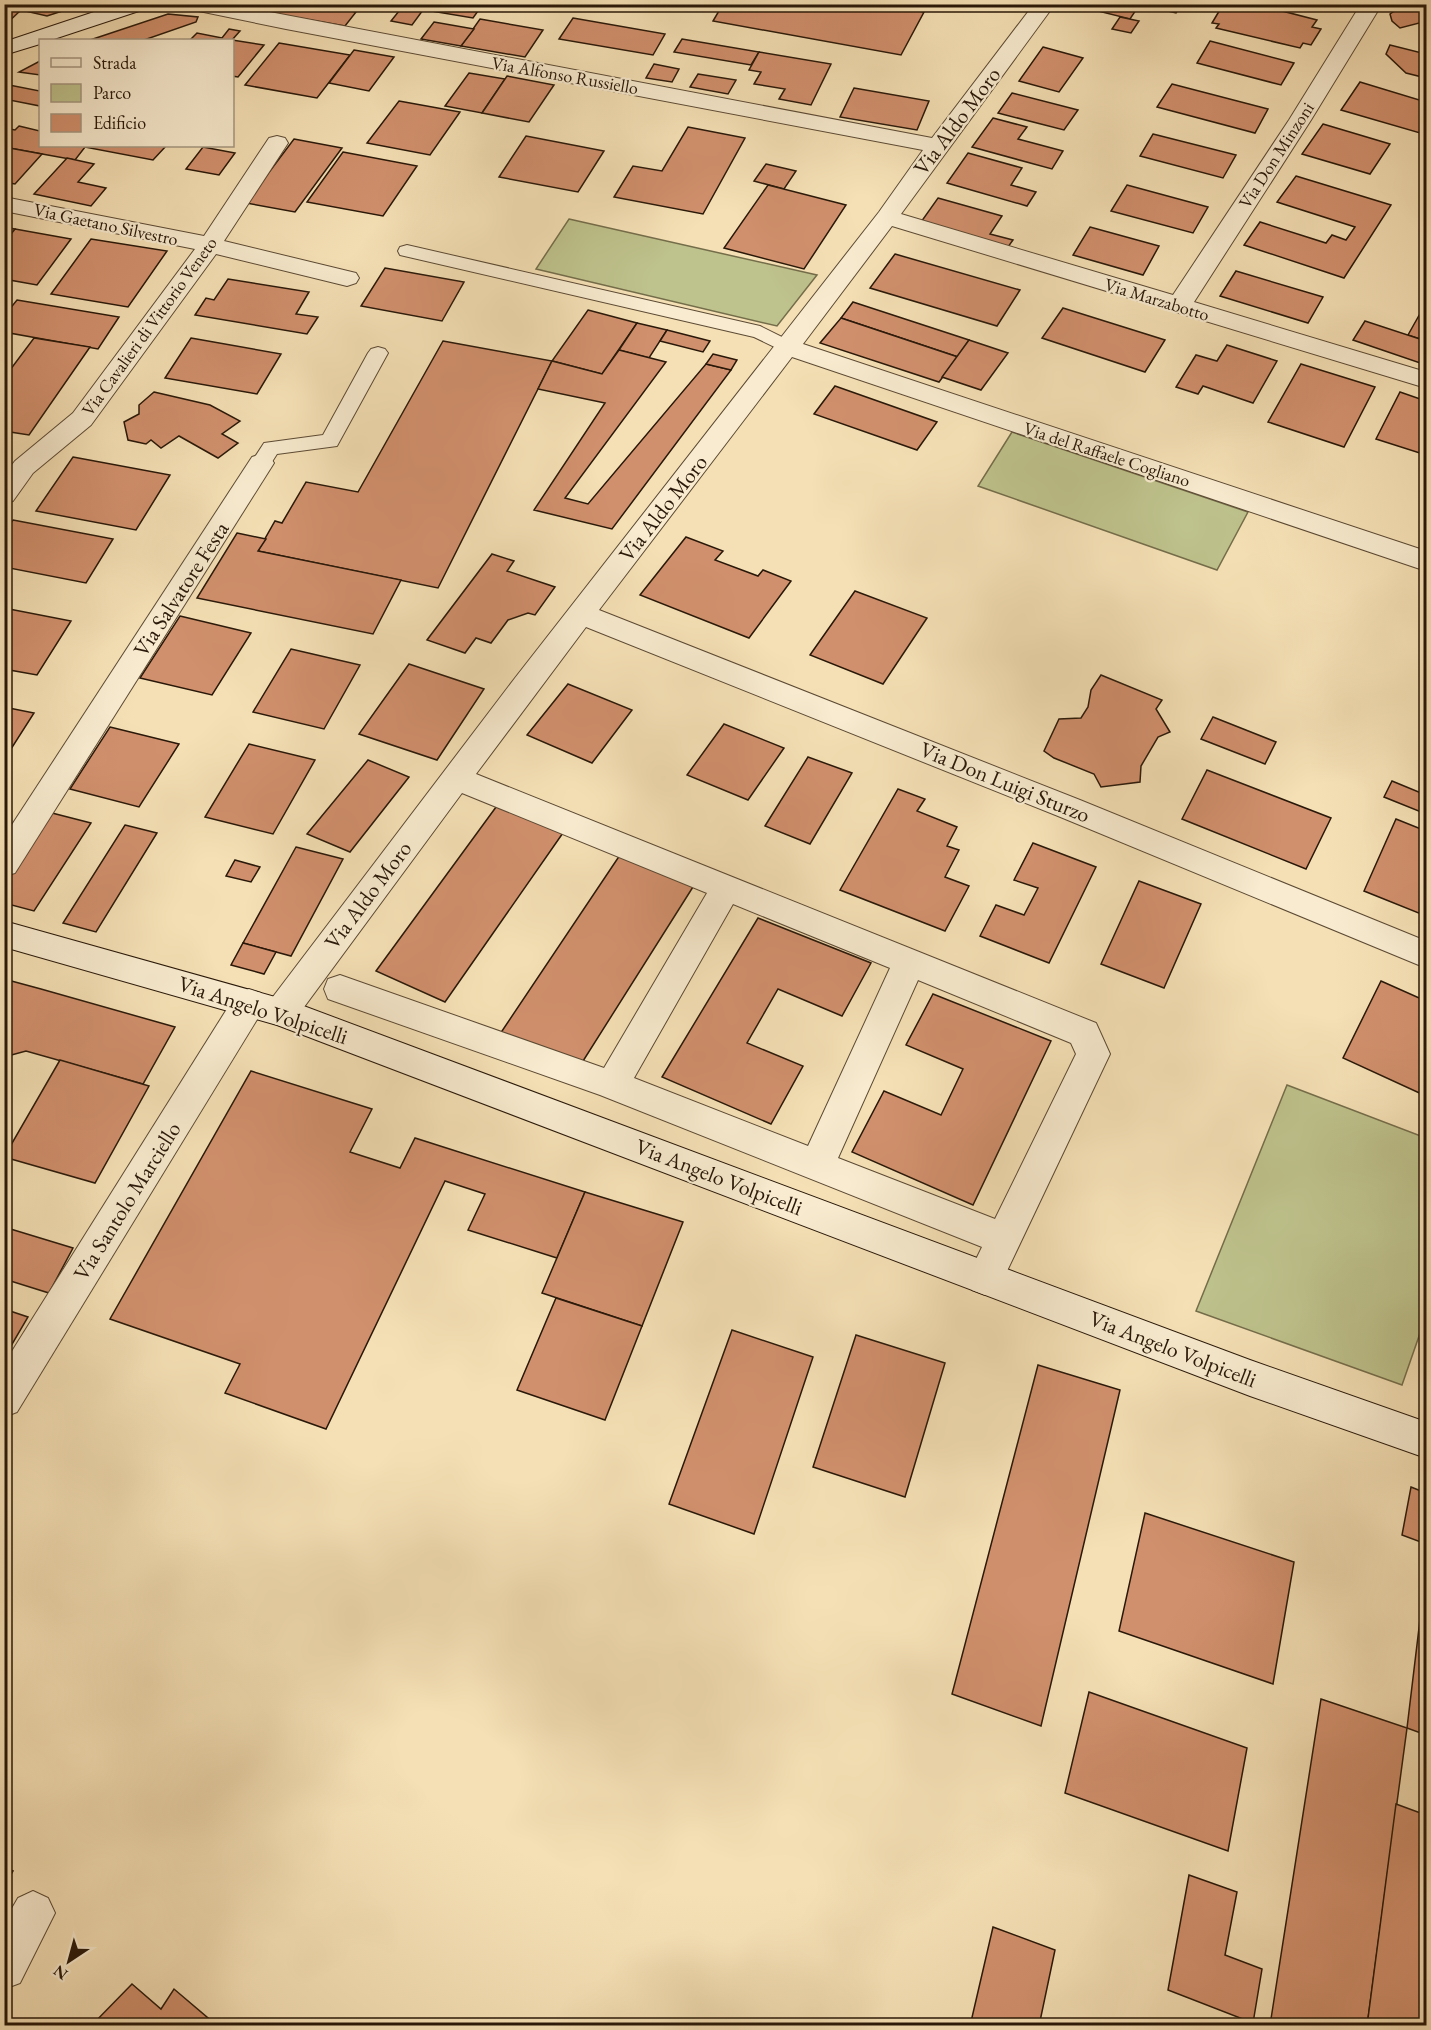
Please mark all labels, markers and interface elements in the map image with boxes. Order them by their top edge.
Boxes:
legend [39,39,234,147]
text: Strada [93,51,137,74]
street label: Via Alfonso Russiello [490,51,640,99]
street label: Via Aldo Moro [907,61,1007,181]
text: Parco [93,81,131,104]
street label: Via Don Minzoni [1233,97,1319,213]
text: Edificio [93,111,146,134]
street label: Via Gaetano Silvestro [32,197,180,251]
street label: Via Cavalieri di Vittorio Veneto [76,232,222,420]
street label: Via Marzabotto [1102,272,1212,326]
street label: Via del Raffaele Cogliano [1021,416,1193,492]
street label: Via Aldo Moro [612,448,714,568]
street label: Via Salvatore Festa [127,516,236,662]
street label: Via Don Luigi Sturzo [916,735,1094,829]
street label: Via Aldo Moro [318,835,418,955]
street label: Via Angelo Volpicelli [174,969,352,1051]
street label: Via Santolo Marciello [67,1116,187,1286]
street label: Via Angelo Volpicelli [631,1132,807,1222]
street label: Via Angelo Volpicelli [1085,1304,1261,1394]
north arrow [39,1931,99,1991]
text: N [49,1960,72,1985]

